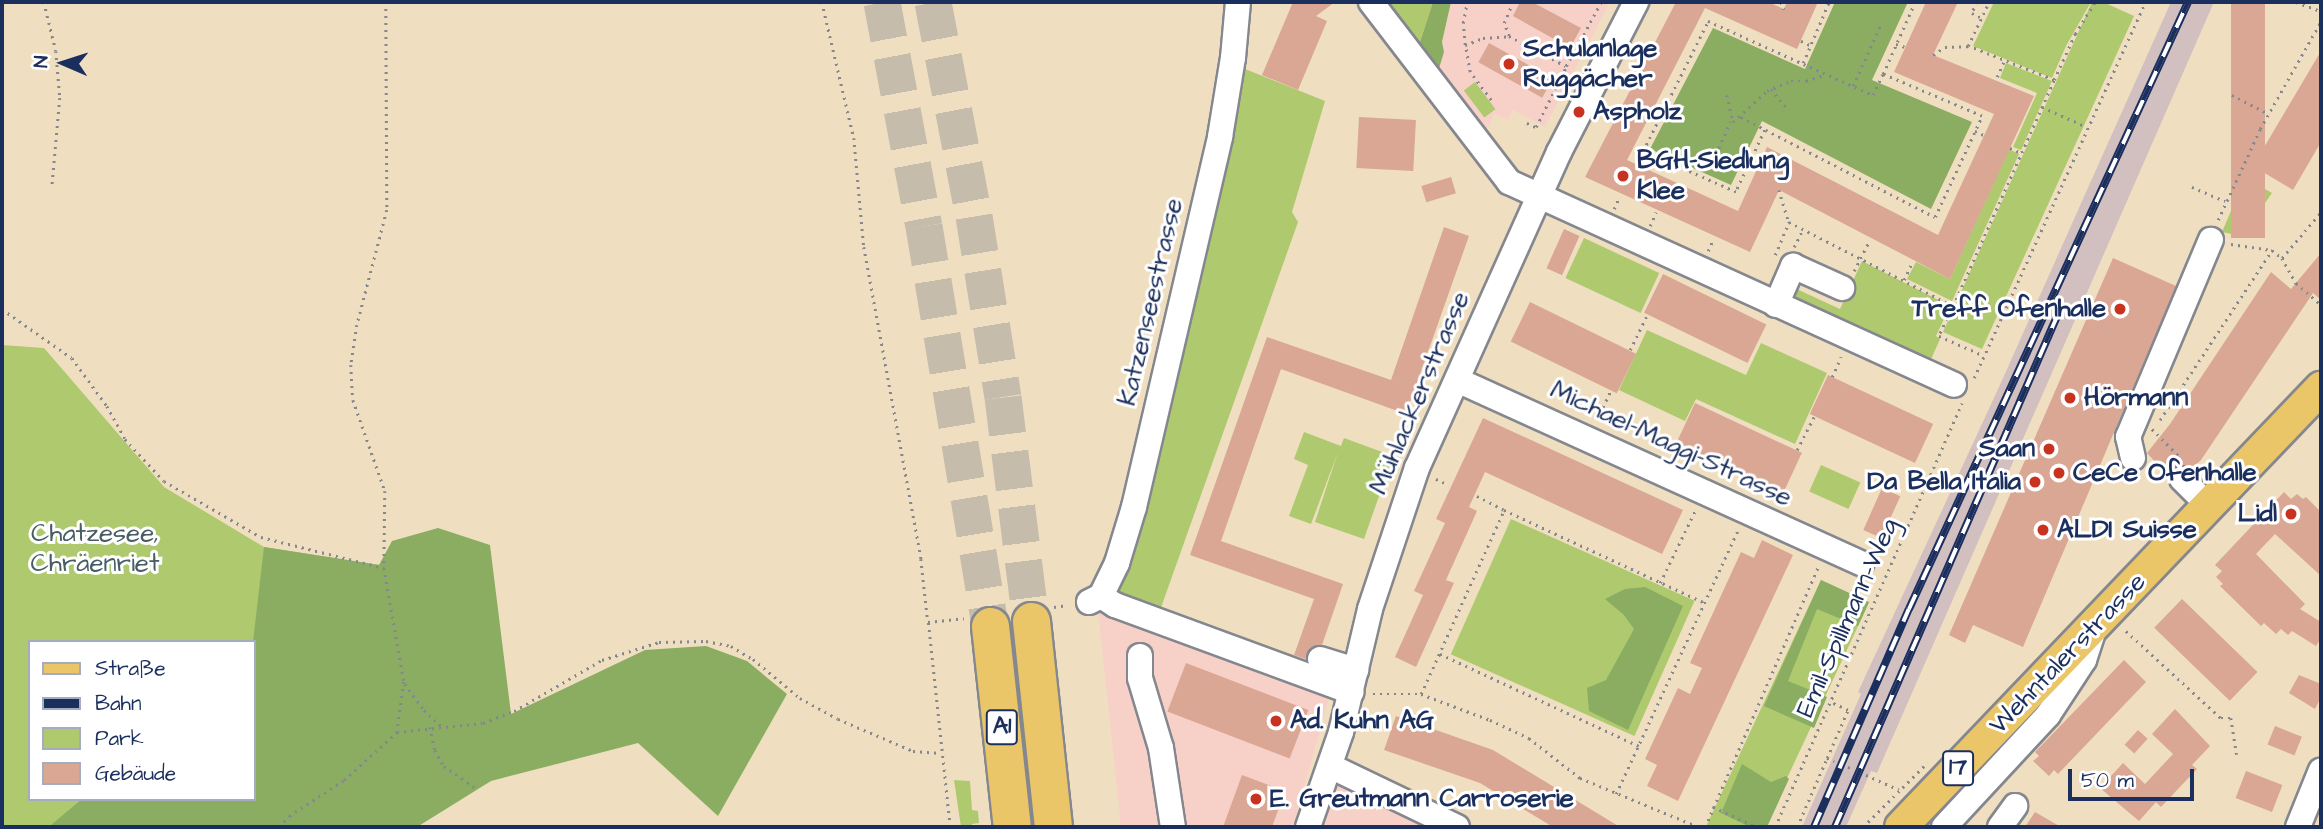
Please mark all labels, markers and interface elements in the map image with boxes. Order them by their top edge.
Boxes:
north arrow [28,28,98,98]
place label: Schulanlage Ruggächer [1523,33,1657,94]
text: N [28,55,55,69]
marker: Schulanlage Ruggächer [1501,56,1517,72]
place label: Aspholz [1593,96,1682,128]
marker: Aspholz [1571,104,1587,120]
place label: BGH-Siedlung Klee [1637,145,1789,206]
marker: BGH-Siedlung Klee [1615,168,1631,184]
street label: Katzenseestrasse [1112,195,1190,409]
street label: Mühlackerstrasse [1363,287,1477,499]
place label: Treff Ofenhalle [1912,293,2106,325]
marker: Treff Ofenhalle [2112,301,2128,317]
street label: Michael-Maggi-Strasse [1545,374,1797,514]
place label: Hörmann [2084,382,2188,414]
marker: Hörmann [2062,390,2078,406]
place label: Saan [1979,433,2035,465]
marker: Saan [2041,441,2057,457]
place label: CeCe Ofenhalle [2073,457,2257,489]
marker: CeCe Ofenhalle [2051,465,2067,481]
place label: Da Bella Italia [1867,466,2021,498]
marker: Da Bella Italia [2027,474,2043,490]
place label: Lidl [2238,498,2277,530]
marker: Lidl [2283,506,2299,522]
street label: Emil-Spillmann-Weg [1790,514,1906,722]
place label: ALDI Suisse [2057,514,2197,546]
park label: Chatzesee, Chräenriet [31,518,159,580]
marker: ALDI Suisse [2035,522,2051,538]
street label: Wehntalerstrasse [1983,567,2153,741]
legend [28,640,256,801]
text: Straße [95,654,166,683]
text: Bahn [95,689,142,718]
place label: Ad. Kuhn AG [1290,705,1434,737]
road number: A1 [984,706,1020,748]
marker: Ad. Kuhn AG [1268,713,1284,729]
text: Park [95,724,144,753]
road number: 17 [1940,748,1976,788]
scale bar [2071,756,2197,800]
text: Gebäude [95,759,176,788]
text: 50 m [2081,766,2134,795]
place label: E. Greutmann Carroserie [1270,783,1574,815]
marker: E. Greutmann Carroserie [1248,791,1264,807]

